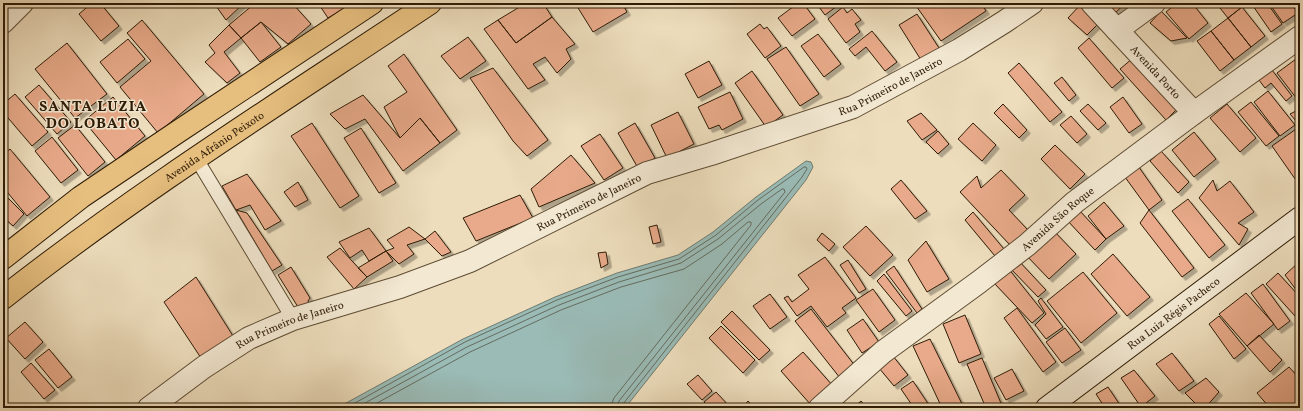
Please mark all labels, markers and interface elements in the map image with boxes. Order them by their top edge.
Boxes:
street label: Avenida Porto [1126,43,1183,103]
street label: Rua Primeiro de Janeiro [837,54,946,120]
district label: SANTA LUZIA DO LOBATO [39,97,147,135]
street label: Avenida Afrânio Peixoto [162,108,268,186]
street label: Rua Primeiro de Janeiro [535,171,644,236]
street label: Avenida São Roque [1019,184,1098,256]
street label: Rua Luiz Régis Pacheco [1125,275,1224,354]
street label: Rua Primeiro de Janeiro [233,298,346,354]

